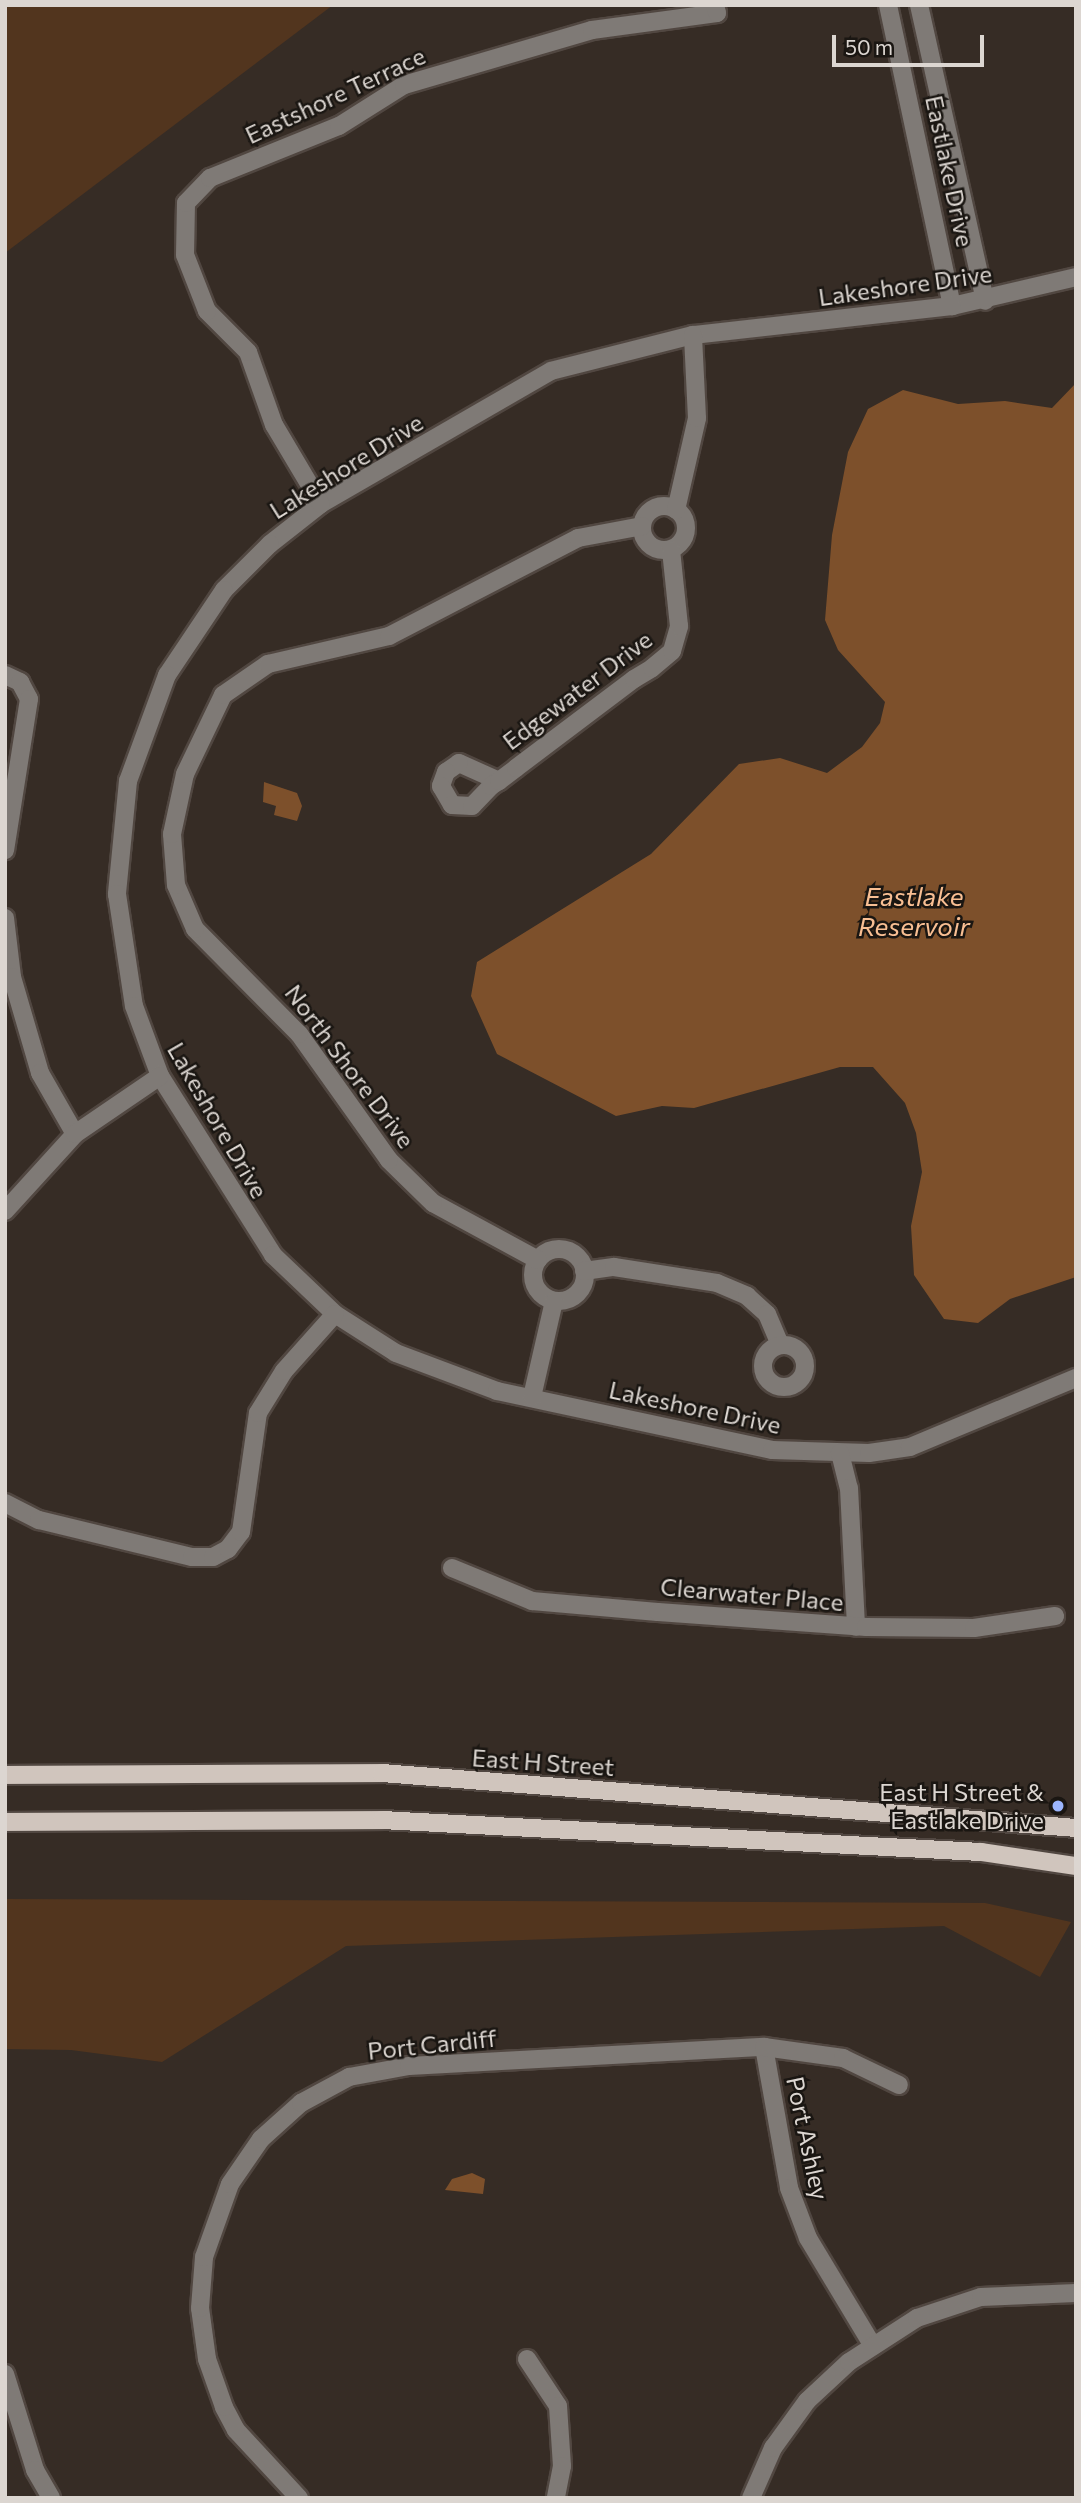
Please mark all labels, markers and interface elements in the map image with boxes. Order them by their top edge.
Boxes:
scale bar [836,21,988,65]
text: 50 m [845,34,893,59]
street label: Eastshore Terrace [240,41,430,149]
street label: Eastlake Drive [920,93,980,249]
street label: Lakeshore Drive [816,259,994,311]
street label: Lakeshore Drive [264,407,428,525]
street label: Edgewater Drive [497,625,657,755]
water label: Eastlake Reservoir [858,880,970,942]
street label: North Shore Drive [279,979,421,1153]
street label: Lakeshore Drive [162,1037,274,1203]
street label: Lakeshore Drive [606,1375,784,1439]
street label: Clearwater Place [659,1572,845,1616]
street label: East H Street [471,1743,615,1781]
place label: East H Street & Eastlake Drive [879,1778,1044,1834]
marker: East H Street & Eastlake Drive [1050,1798,1066,1814]
street label: Port Cardiff [366,2023,498,2065]
street label: Port Ashley [781,2074,835,2202]

